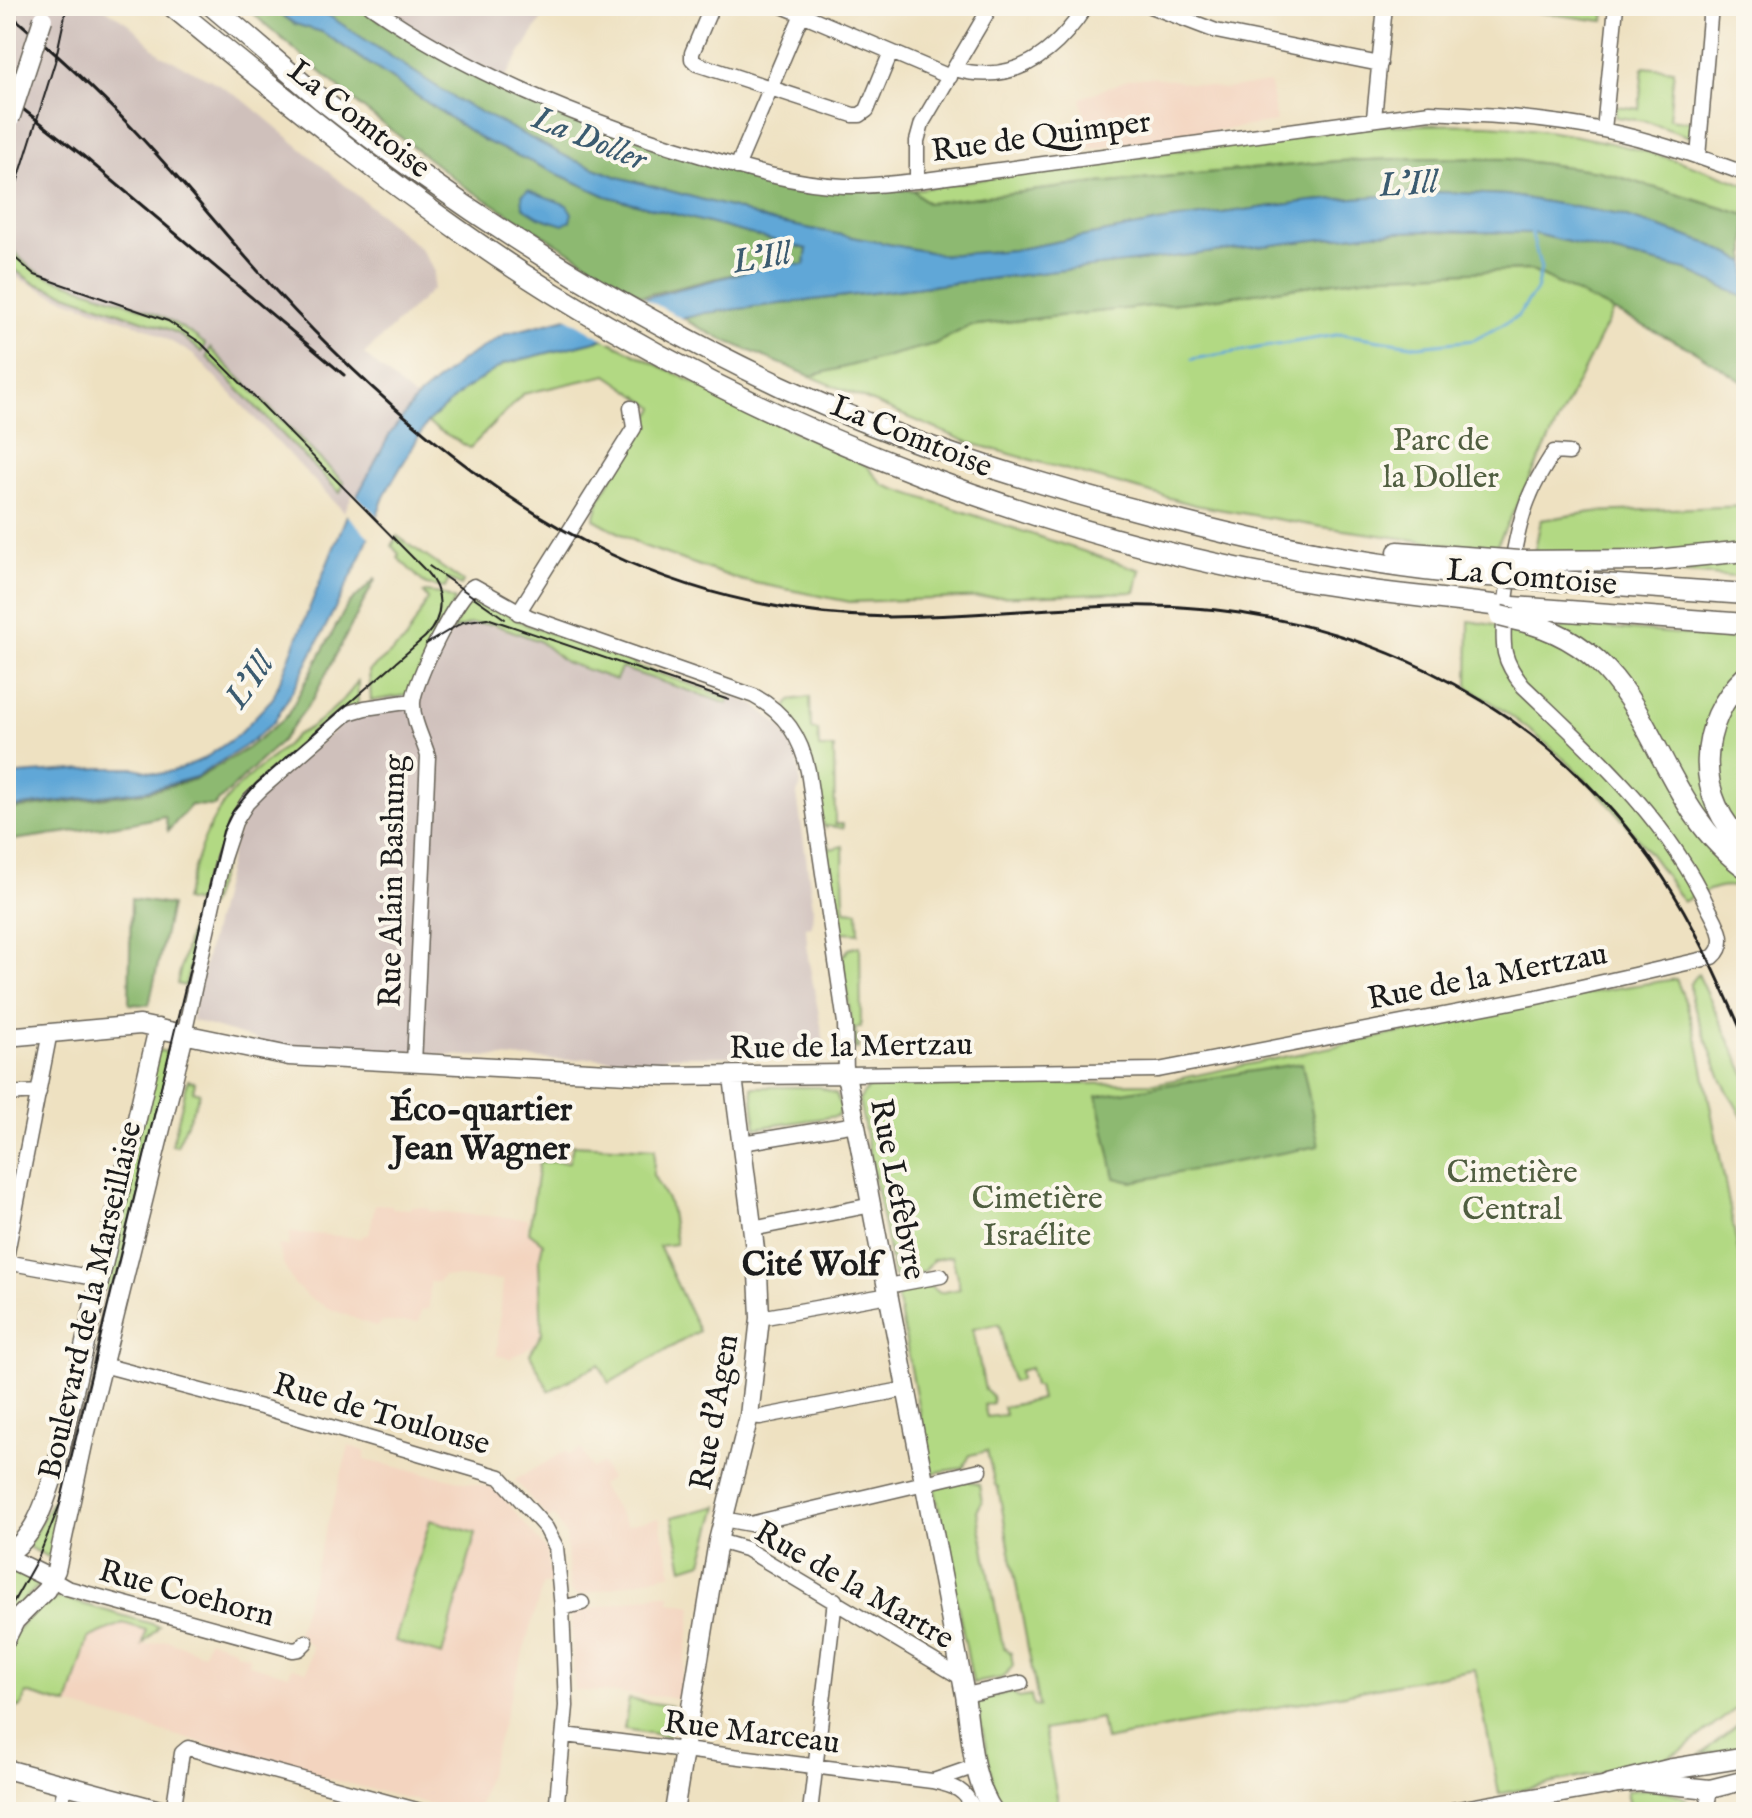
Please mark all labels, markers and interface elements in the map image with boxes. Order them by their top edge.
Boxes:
street label: La Comtoise [279,51,438,189]
water label: La Doller [525,97,654,182]
street label: Rue de Quimper [929,102,1154,173]
water label: L'Ill [1377,161,1442,208]
water label: L'Ill [728,232,797,285]
street label: La Comtoise [824,386,998,488]
park label: Parc de la Doller [1383,421,1499,499]
street label: La Comtoise [1445,551,1619,606]
water label: L'Ill [215,643,286,718]
street label: Rue Alain Bashung [371,753,416,1008]
street label: Rue de la Mertzau [1364,934,1611,1021]
street label: Rue de la Mertzau [729,1025,973,1070]
district label: Éco-quartier Jean Wagner [388,1087,573,1171]
street label: Rue Lefèbvre [859,1095,934,1284]
street label: Boulevard de la Marseillaise [30,1118,153,1484]
park label: Cimetière Central [1446,1153,1578,1231]
park label: Cimetière Israélite [971,1179,1103,1257]
district label: Cité Wolf [742,1244,886,1287]
street label: Rue d'Agen [682,1331,749,1494]
street label: Rue de Toulouse [268,1365,494,1466]
street label: Rue de la Martre [747,1512,961,1660]
street label: Rue Coehorn [94,1551,279,1638]
street label: Rue Marceau [661,1702,842,1765]

